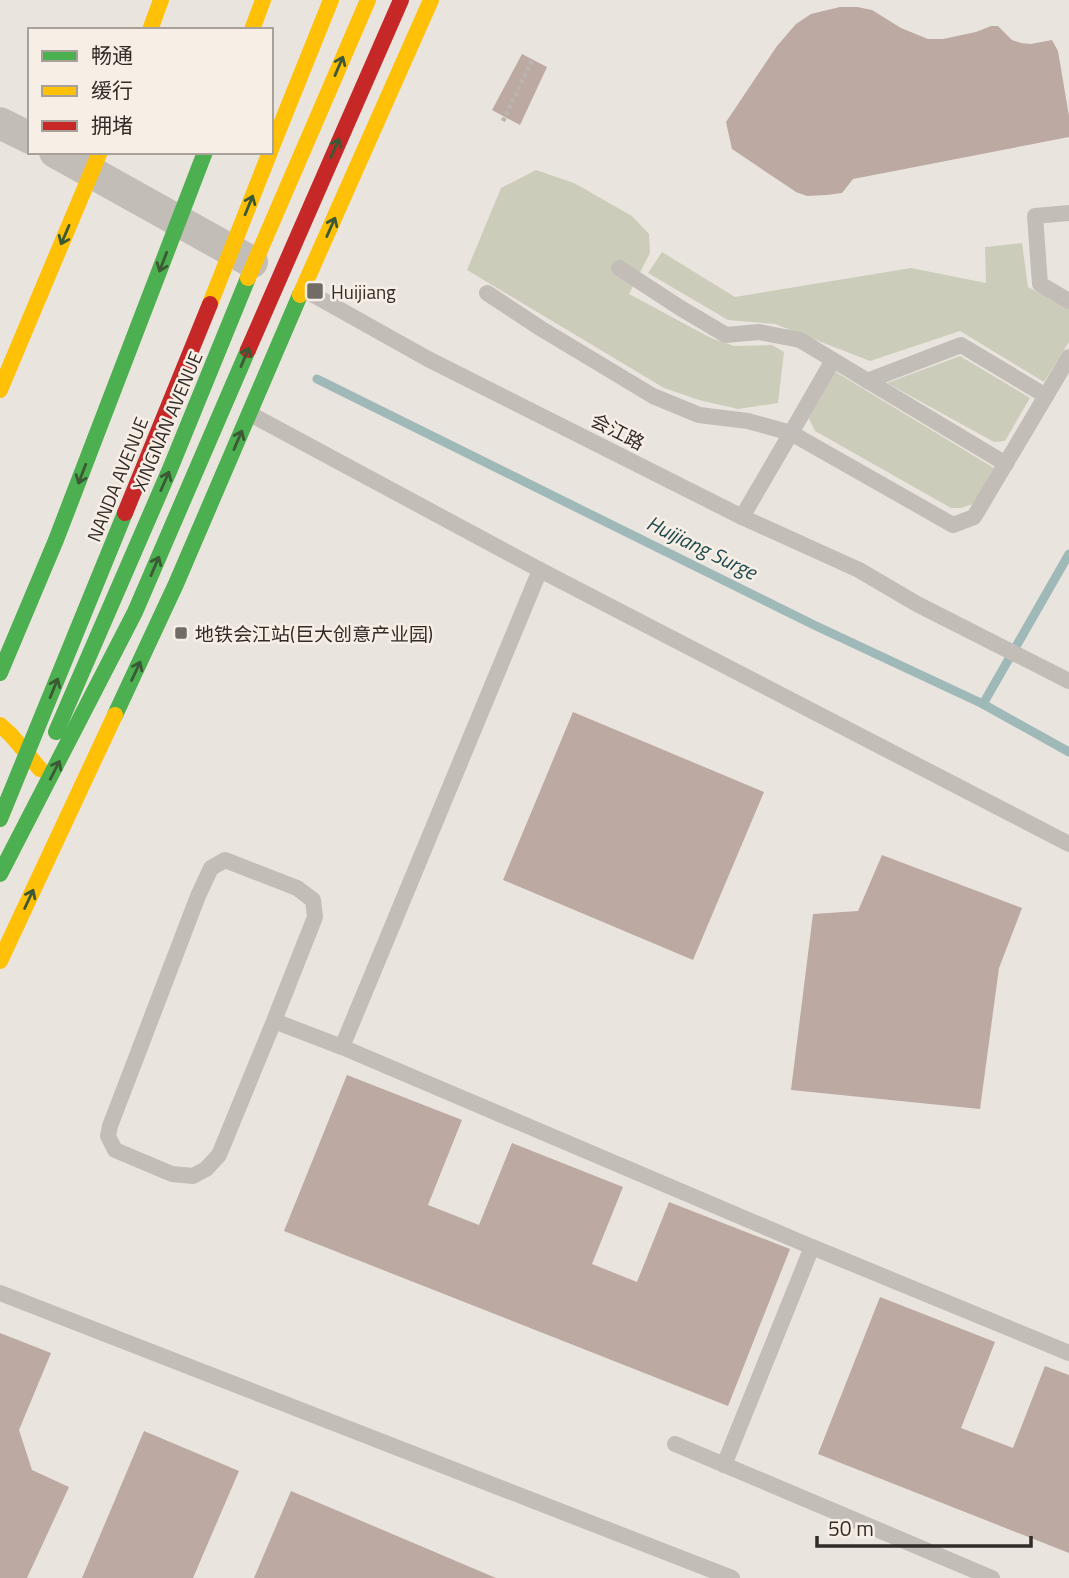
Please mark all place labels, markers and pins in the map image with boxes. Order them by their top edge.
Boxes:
place label: Huijiang [331,277,396,306]
marker: Huijiang [305,281,325,301]
place label: 地铁会江站(巨大创意产业园) [195,619,433,648]
marker: 地铁会江站(巨大创意产业园) [173,625,189,641]

